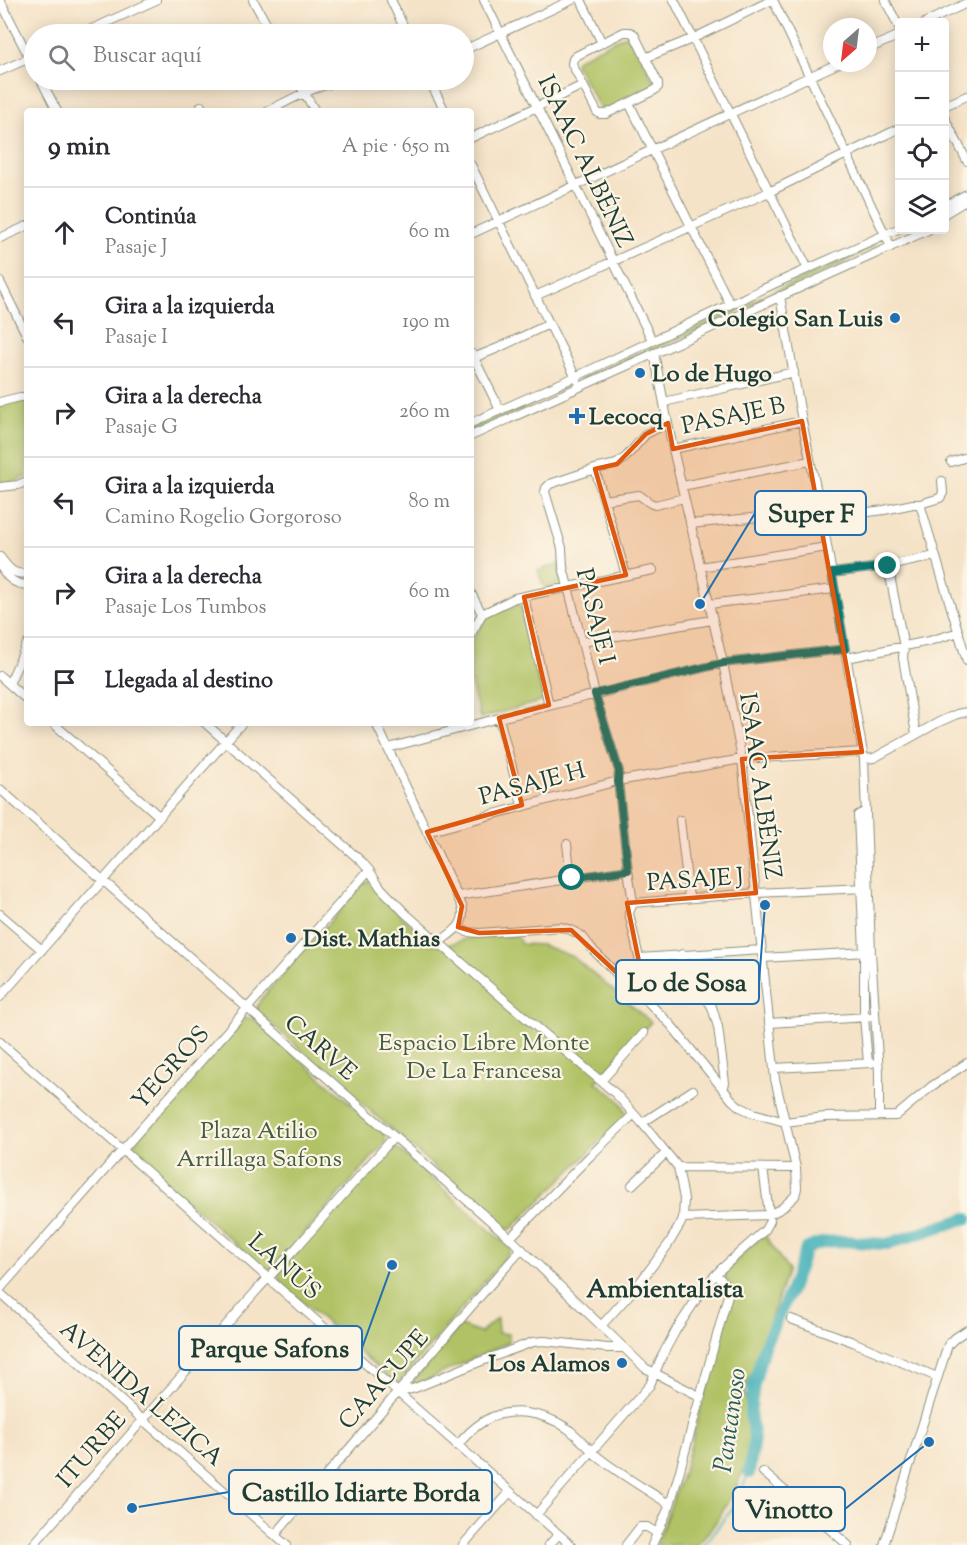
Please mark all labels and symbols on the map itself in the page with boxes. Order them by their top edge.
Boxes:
north arrow [823,18,877,72]
street label: ISAAC ALBÉNIZ [528,70,641,254]
place label: Colegio San Luis [708,303,883,337]
marker: Colegio San Luis [888,311,902,325]
place label: Lo de Hugo [652,358,772,392]
marker: Lo de Hugo [633,366,647,380]
street label: PASAJE B [679,389,788,444]
place label: Lecocq [589,401,663,435]
marker: Lecocq [570,409,584,423]
callout: Super F [755,491,866,535]
text: Super F [768,497,855,534]
route end [874,552,900,578]
street label: PASAJE I [566,565,622,668]
street label: ISAAC ALBÉNIZ [729,691,789,882]
street label: PASAJE H [476,754,589,815]
street label: PASAJE J [646,861,745,901]
route start [558,864,584,890]
place label: Dist. Mathias [303,923,440,957]
marker: Dist. Mathias [284,931,298,945]
callout: Lo de Sosa [616,960,759,1004]
text: Lo de Sosa [627,966,747,1003]
street label: CARVE [276,1008,364,1090]
street label: YEGROS [125,1019,218,1118]
park label: Espacio Libre Monte De La Francesa [378,1027,590,1089]
park label: Plaza Atilio Arrillaga Safons [176,1115,342,1177]
street label: LANÚS [240,1226,328,1309]
district label: Ambientalista [586,1272,744,1309]
street label: AVENIDA LEZICA [51,1314,231,1476]
street label: CAACUPE [331,1322,438,1438]
callout: Parque Safons [179,1326,362,1370]
text: Parque Safons [191,1332,349,1369]
place label: Los Alamos [488,1348,610,1382]
marker: Los Alamos [615,1356,629,1370]
water label: Pantanoso [706,1366,757,1475]
street label: ITURBE [50,1404,136,1496]
callout: Castillo Idiarte Borda [229,1470,492,1514]
text: Castillo Idiarte Borda [242,1476,480,1513]
callout: Vinotto [733,1487,845,1531]
text: Vinotto [745,1493,833,1530]

